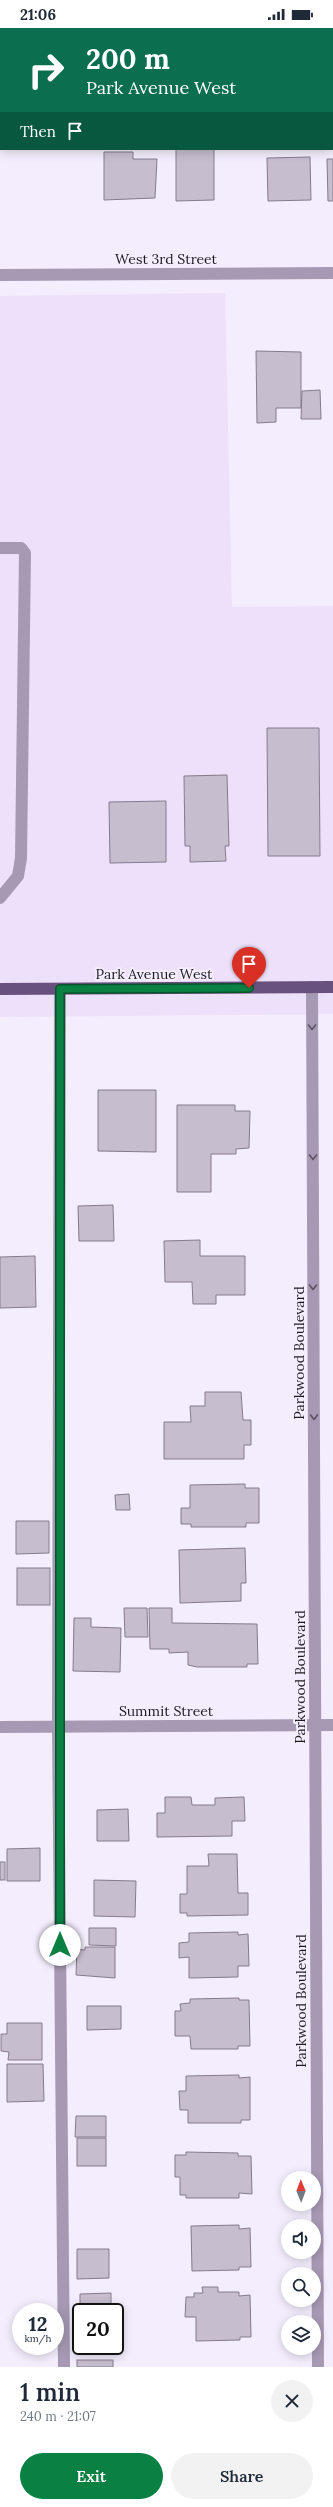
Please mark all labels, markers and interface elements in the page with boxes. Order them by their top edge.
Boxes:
text: 21:06 [20,5,56,24]
text: 200 m [86,41,170,77]
icon: right [20,44,72,96]
text: Park Avenue West [86,76,236,99]
icon: arrive [64,120,86,142]
text: Then [20,122,56,141]
street label: West 3rd Street [115,250,218,268]
pin [232,947,266,988]
icon: arrive [238,953,260,975]
street label: Park Avenue West [96,965,213,983]
one-way arrow [308,1024,316,1030]
one-way arrow [309,1154,317,1160]
one-way arrow [309,1284,317,1290]
street label: Parkwood Boulevard [290,1286,308,1420]
one-way arrow [310,1414,318,1420]
street label: Parkwood Boulevard [291,1610,309,1744]
street label: Summit Street [119,1702,214,1720]
position arrow [39,1924,81,1966]
street label: Parkwood Boulevard [292,1934,310,2068]
north arrow [281,2171,321,2211]
map controls [281,2171,321,2355]
button: sound [281,2219,321,2259]
button: search [281,2267,321,2307]
speed limit sign: 20 [72,2303,124,2355]
text: 12 [29,2311,47,2336]
button: layers [281,2315,321,2355]
text: km/h [24,2332,52,2345]
text: 1 min [20,2377,80,2408]
button: close [271,2380,313,2422]
text: 240 m · 21:07 [20,2408,96,2425]
button: Exit [20,2453,163,2499]
button: Share [171,2453,313,2499]

